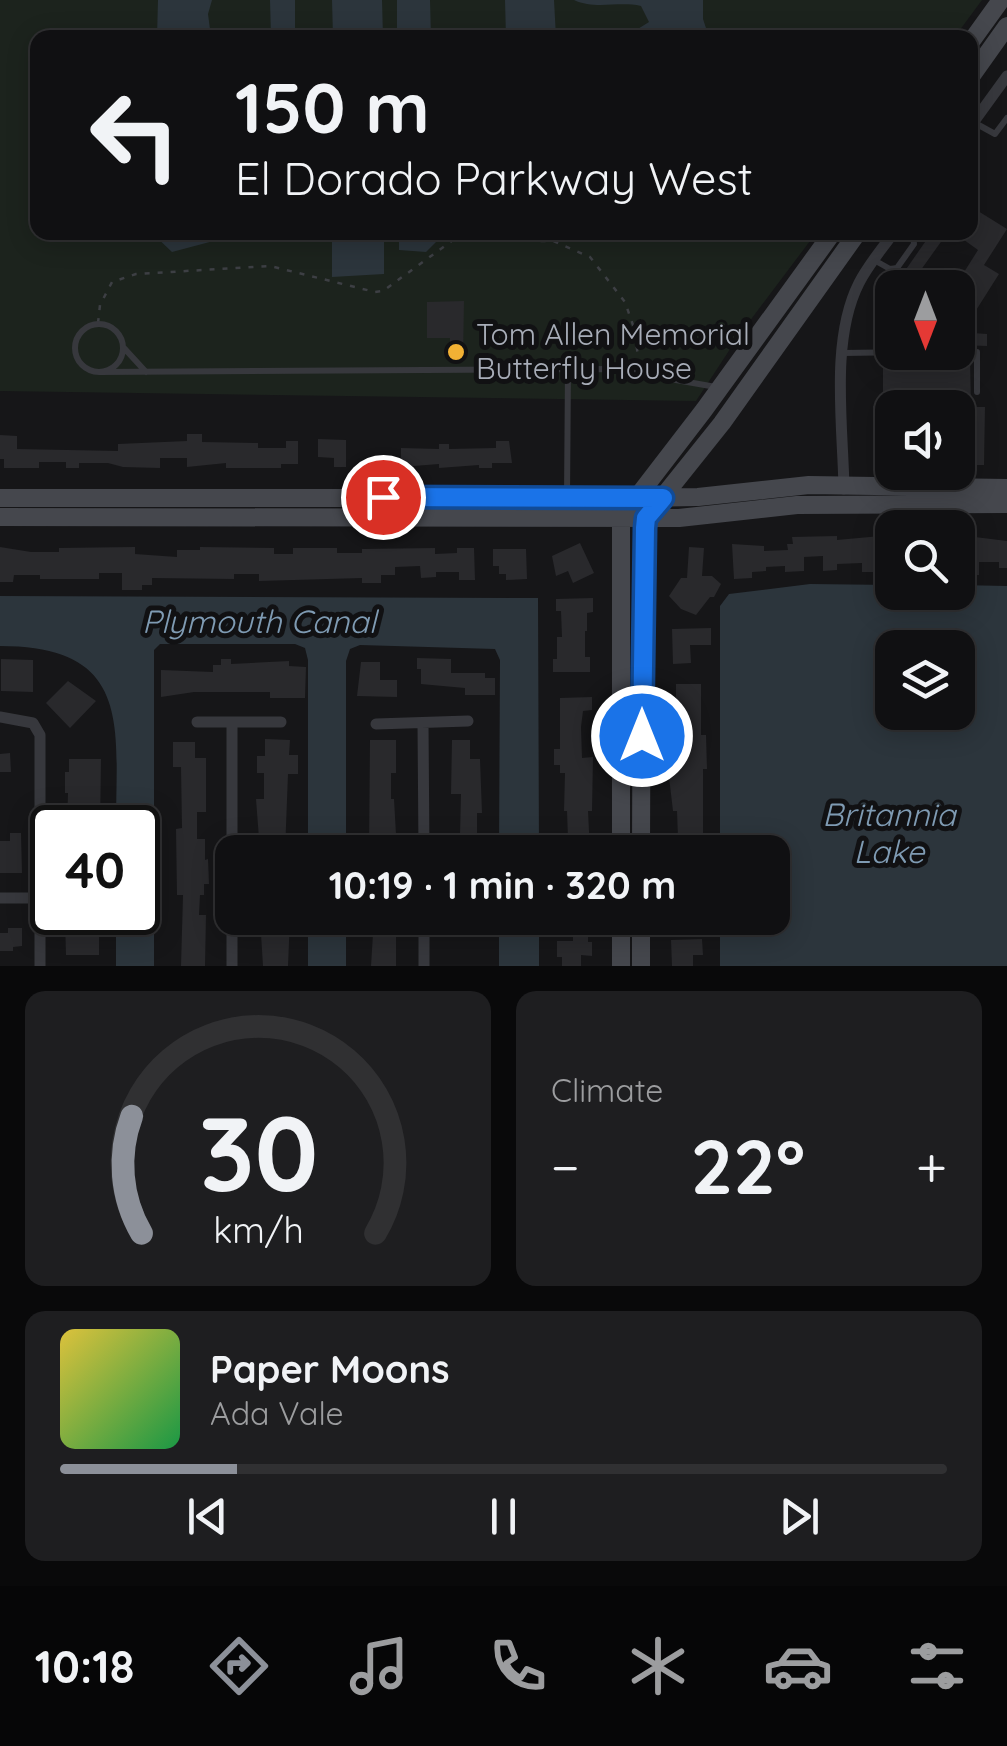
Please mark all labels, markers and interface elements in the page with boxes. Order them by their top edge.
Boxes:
text: 150 m [235,63,430,151]
icon: left [70,70,200,200]
text: El Dorado Parkway West [235,150,753,206]
north arrow [875,270,975,370]
map controls [875,270,975,730]
place label: Tom Allen Memorial Butterfly House [476,315,750,387]
marker: Tom Allen Memorial Butterfly House [445,341,467,363]
button: sound [875,390,975,490]
pin [341,455,426,540]
icon: arrive [356,470,411,525]
button: search [875,510,975,610]
water label: Plymouth Canal [142,601,380,641]
button: layers [875,630,975,730]
position arrow [590,684,694,788]
water label: Britannia Lake [822,794,957,871]
speed limit sign: 40 [30,805,160,935]
text: 10:19 · 1 min · 320 m [329,861,676,909]
text: Climate [551,1070,663,1110]
text: 30 [198,1087,318,1217]
text: 22° [690,1119,805,1213]
text: − [551,1132,580,1201]
text: + [916,1132,947,1201]
text: km/h [213,1207,303,1252]
text: Paper Moons [210,1345,450,1393]
text: Ada Vale [210,1393,344,1433]
icon: previous [180,1489,235,1544]
icon: pause [476,1489,531,1544]
icon: next [772,1489,827,1544]
icon: directions [204,1631,274,1701]
icon: music [344,1631,414,1701]
icon: phone [483,1631,553,1701]
icon: climate [623,1631,693,1701]
icon: car [763,1631,833,1701]
icon: filters [902,1631,972,1701]
text: 10:18 [35,1638,134,1694]

